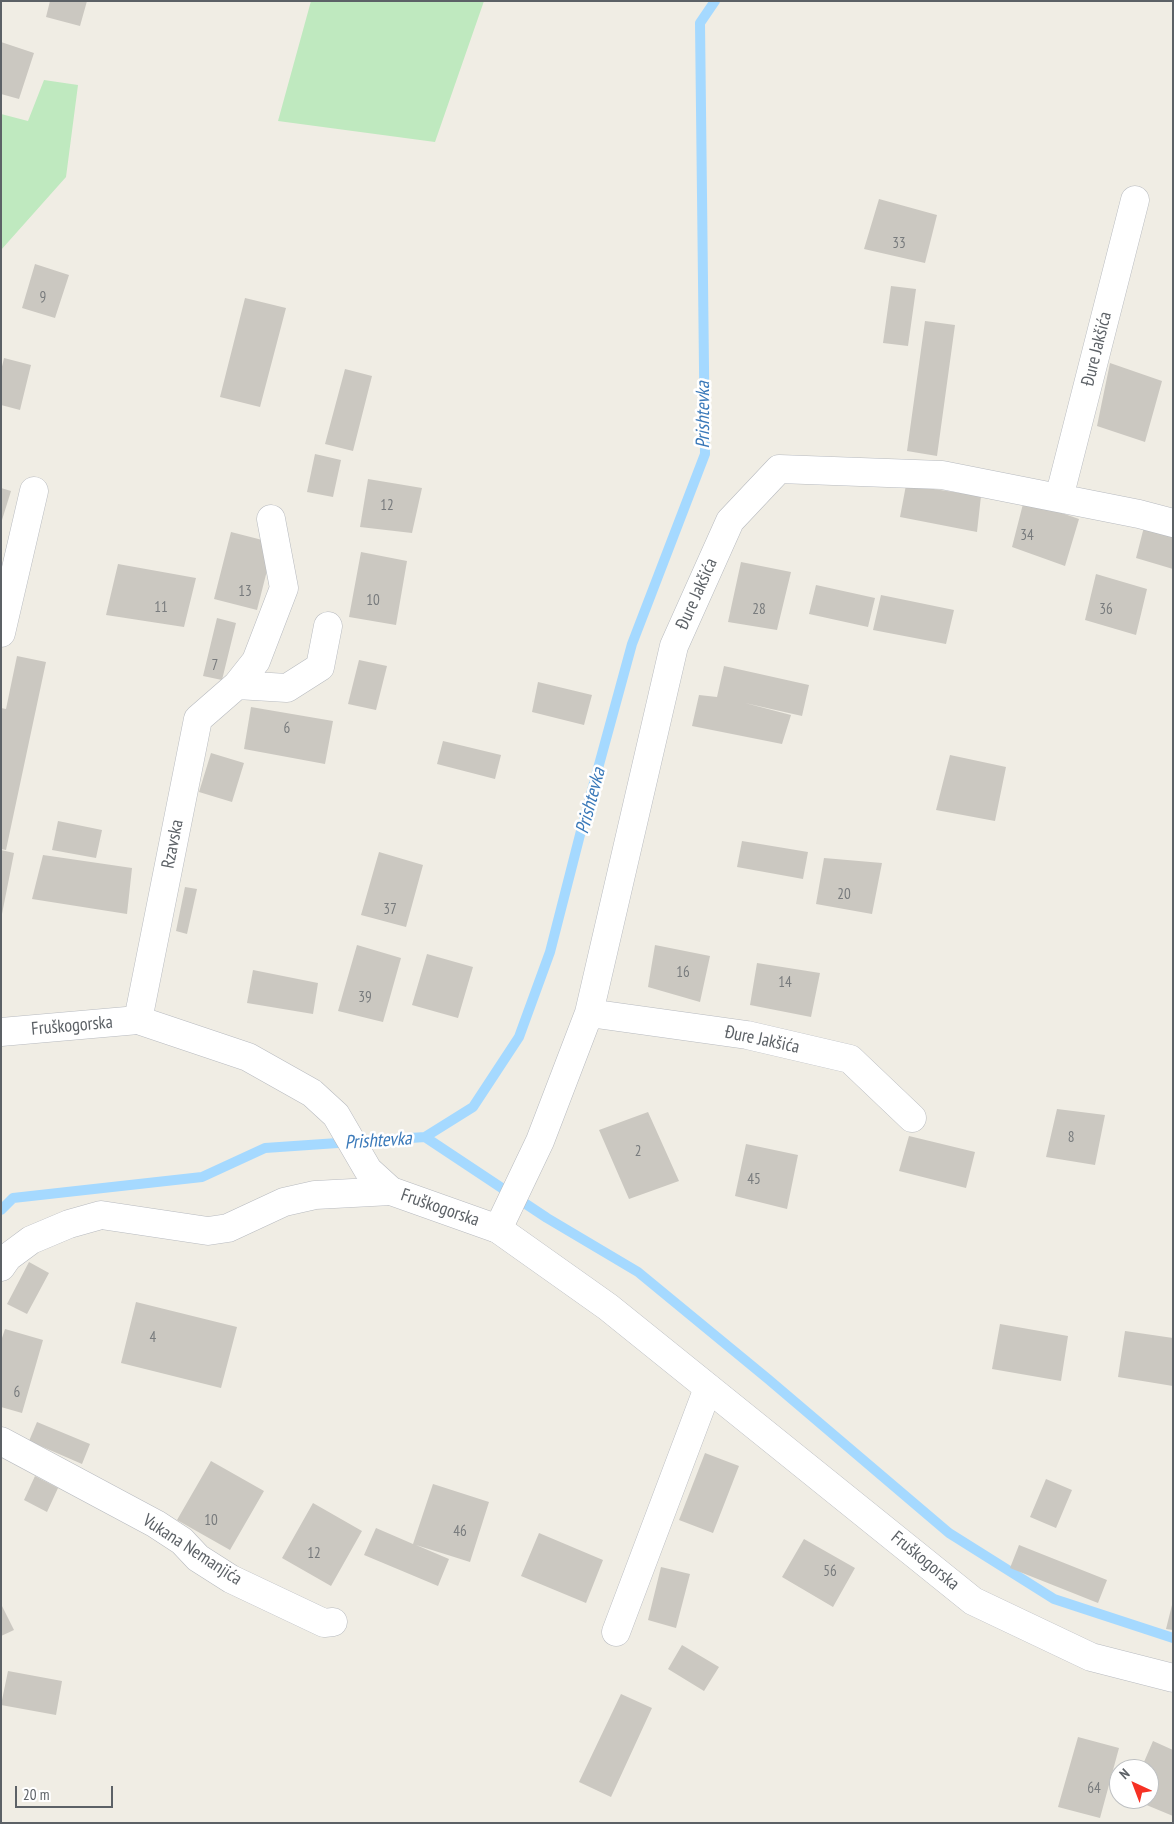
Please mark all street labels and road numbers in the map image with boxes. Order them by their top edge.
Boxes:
street label: Đure Jakšića [1077,310,1117,388]
street label: Đure Jakšića [672,555,722,633]
street label: Rzavska [158,818,188,870]
street label: Fruškogorska [30,1012,114,1040]
street label: Đure Jakšića [723,1022,801,1058]
street label: Fruškogorska [398,1185,482,1231]
street label: Vukana Nemanjića [138,1510,246,1590]
street label: Fruškogorska [886,1527,964,1595]

